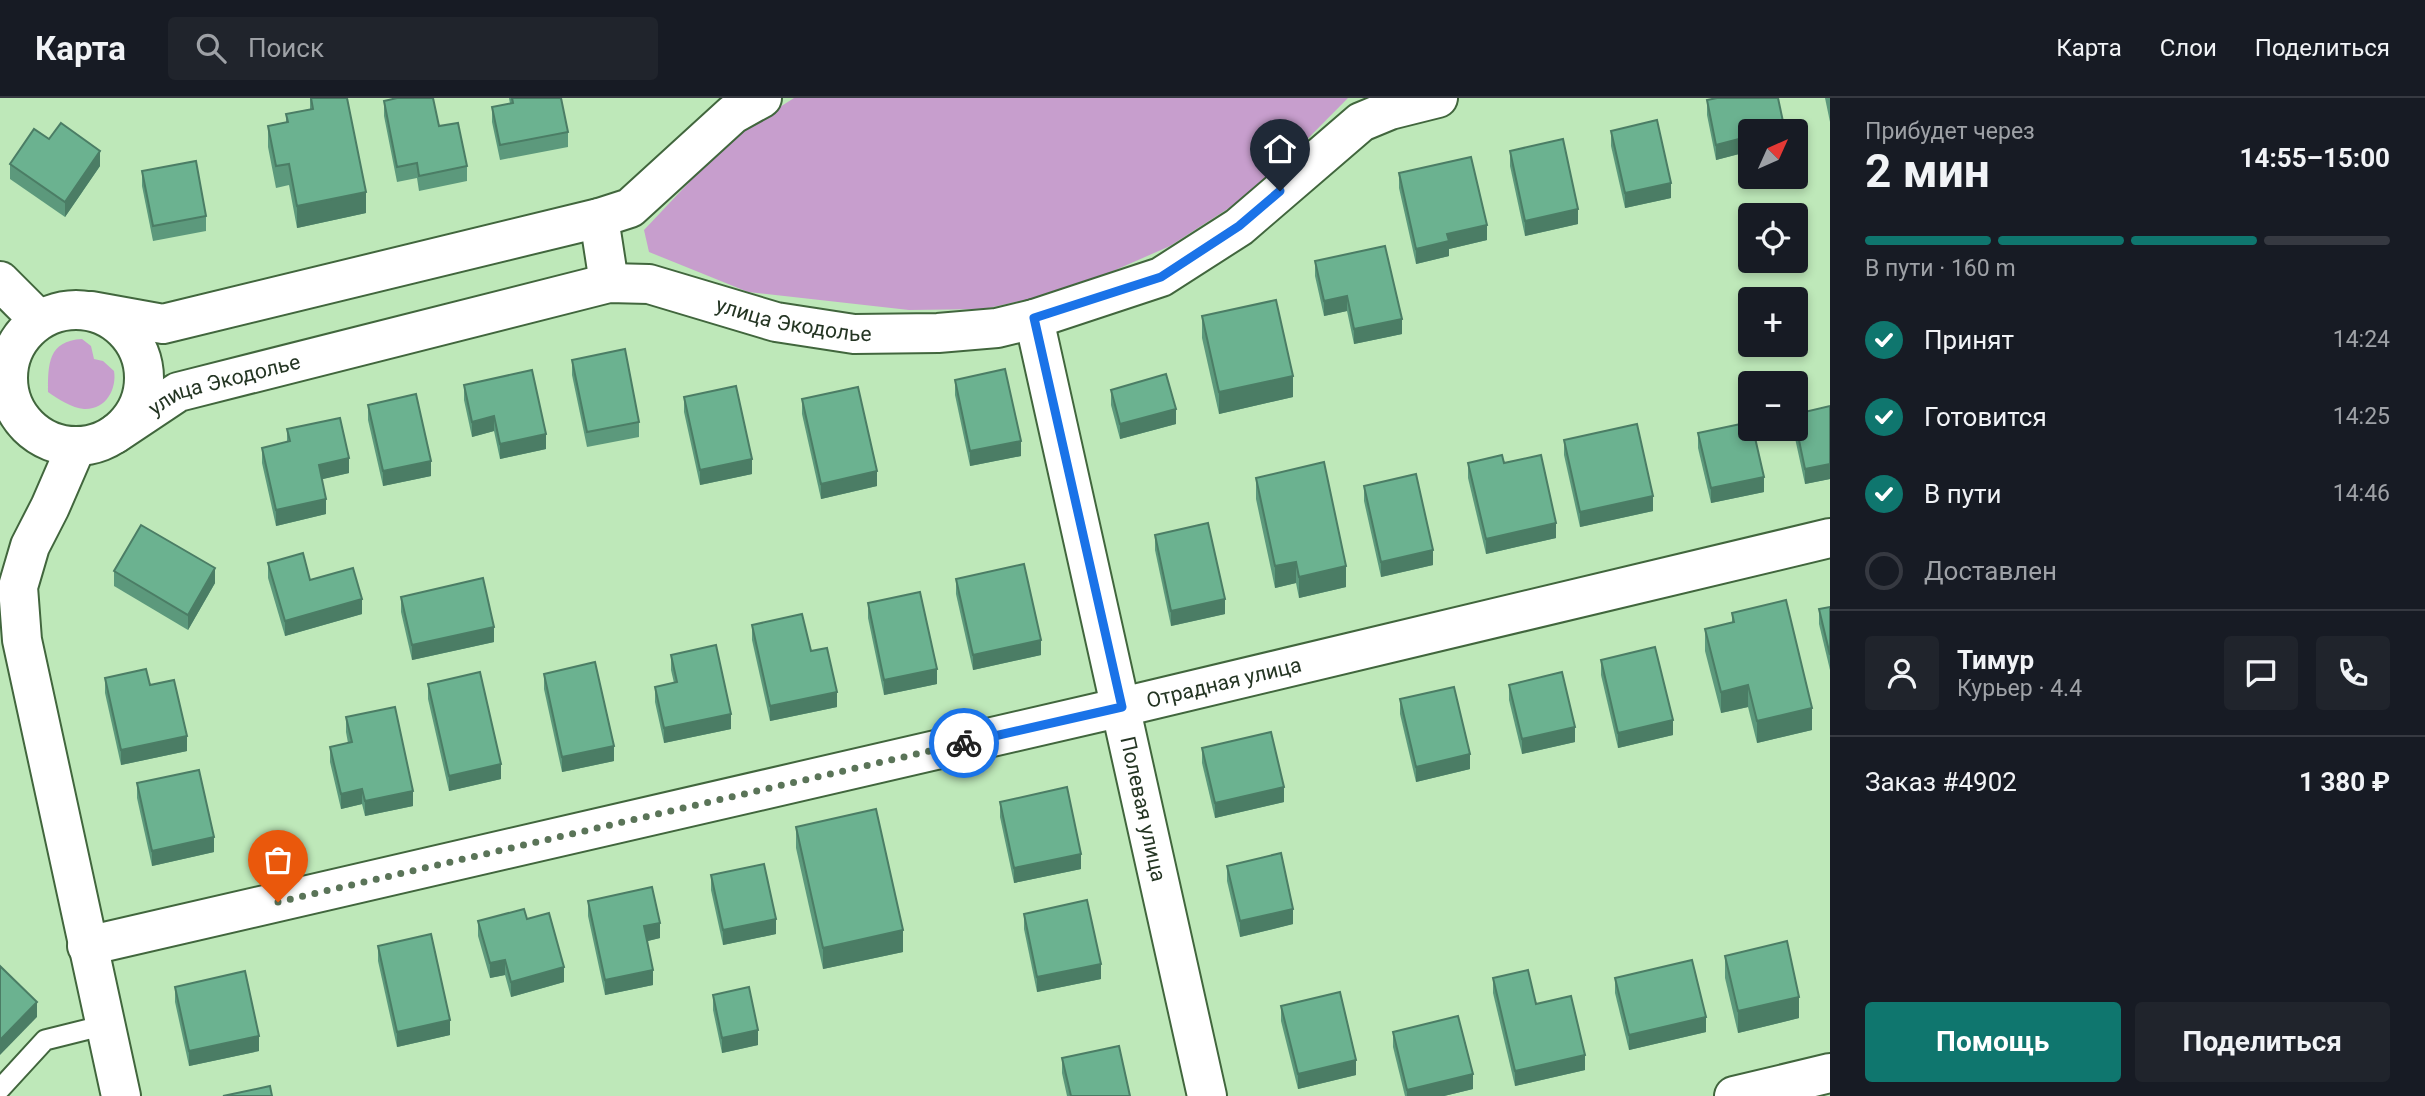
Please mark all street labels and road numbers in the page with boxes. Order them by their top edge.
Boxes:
street label: улица Экодолье [713,293,872,346]
street label: улица Экодолье [144,350,303,420]
street label: Отрадная улица [1144,653,1304,713]
street label: Полевая улица [1115,734,1171,884]

